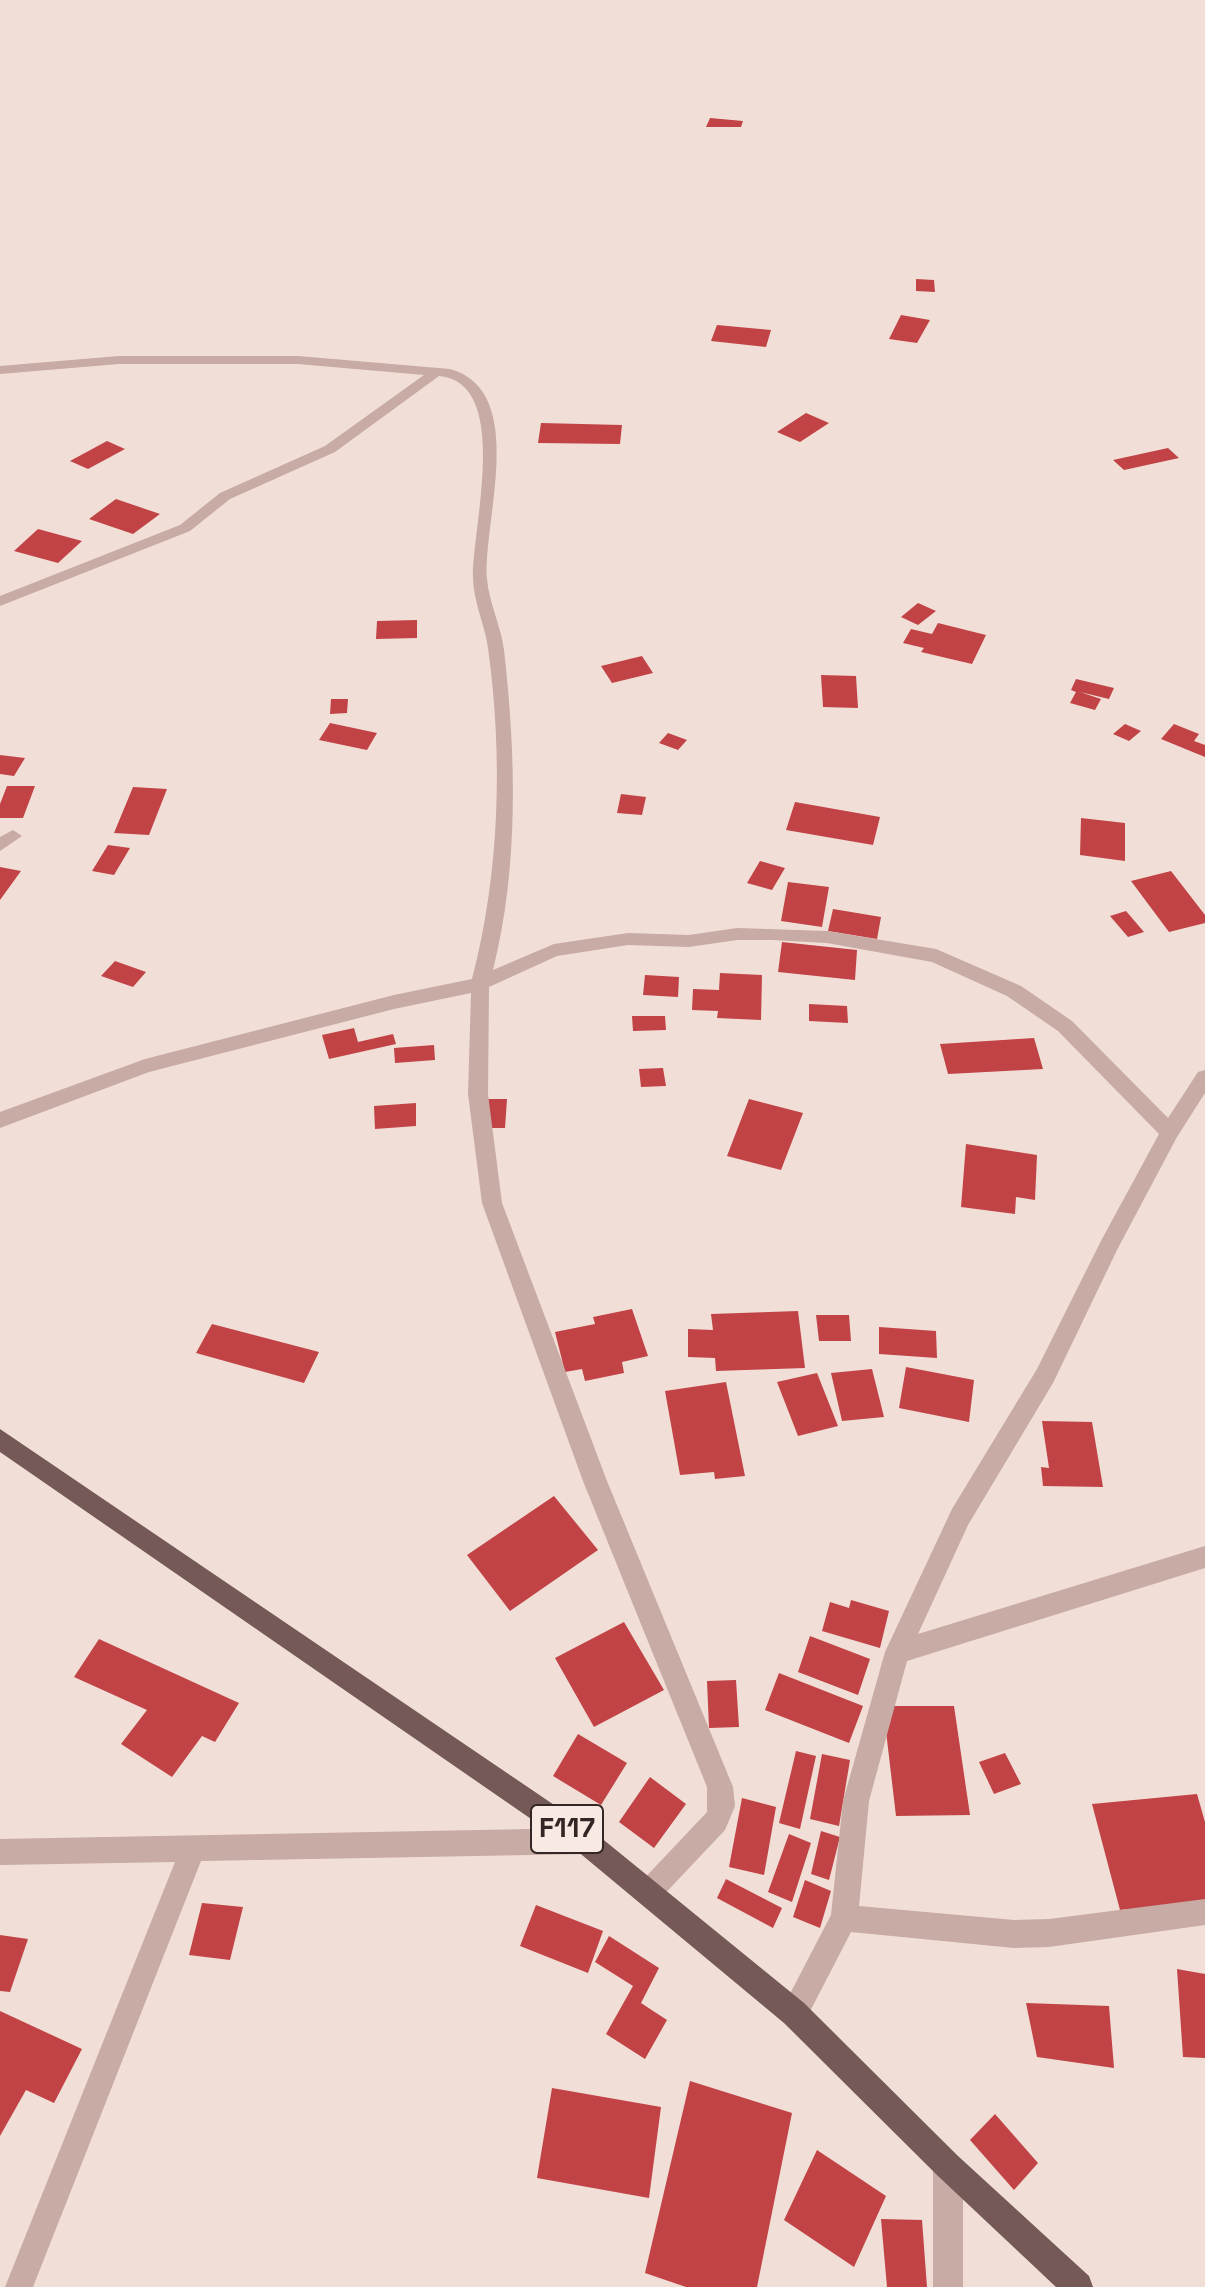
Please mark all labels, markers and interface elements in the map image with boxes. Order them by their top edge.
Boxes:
road number: F117 [531,1805,603,1853]

